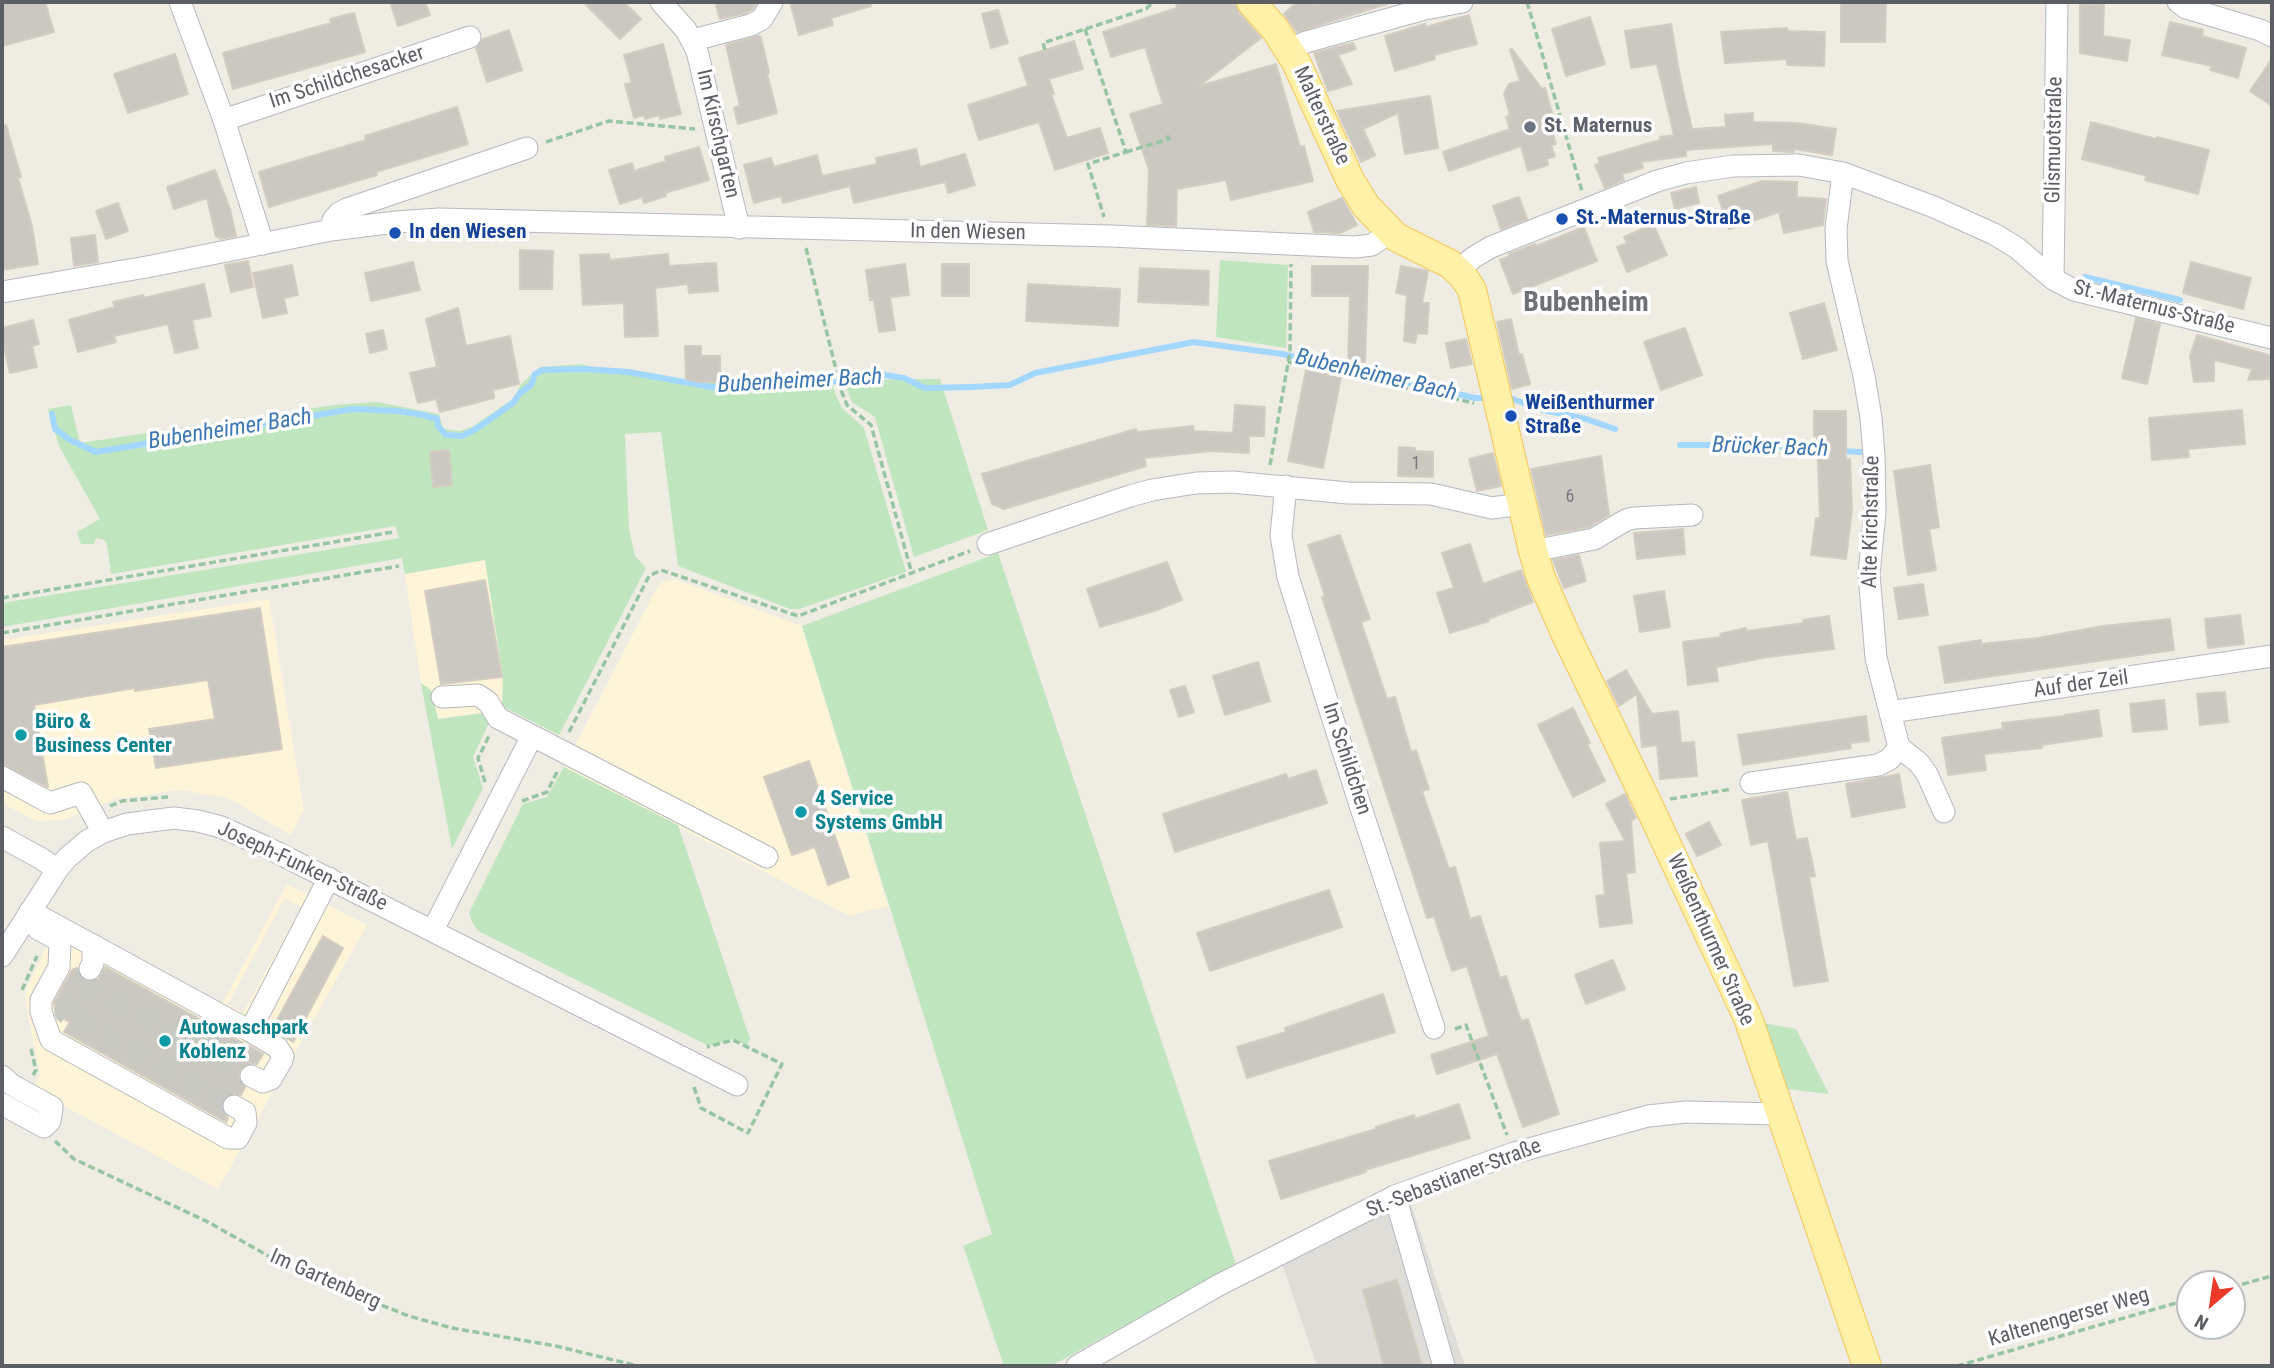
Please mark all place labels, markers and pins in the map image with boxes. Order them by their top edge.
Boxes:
place label: St. Maternus [1544,114,1652,140]
marker: St. Maternus [1522,119,1538,135]
place label: St.-Maternus-Straße [1576,206,1751,232]
marker: St.-Maternus-Straße [1554,211,1570,227]
place label: In den Wiesen [409,220,526,246]
marker: In den Wiesen [387,225,403,241]
place label: Weißenthurmer Straße [1525,391,1654,441]
marker: Weißenthurmer Straße [1503,408,1519,424]
place label: Büro & Business Center [35,710,172,760]
marker: Büro & Business Center [13,727,29,743]
place label: 4 Service Systems GmbH [815,787,943,837]
marker: 4 Service Systems GmbH [793,804,809,820]
place label: Autowaschpark Koblenz [179,1016,308,1066]
marker: Autowaschpark Koblenz [157,1033,173,1049]

